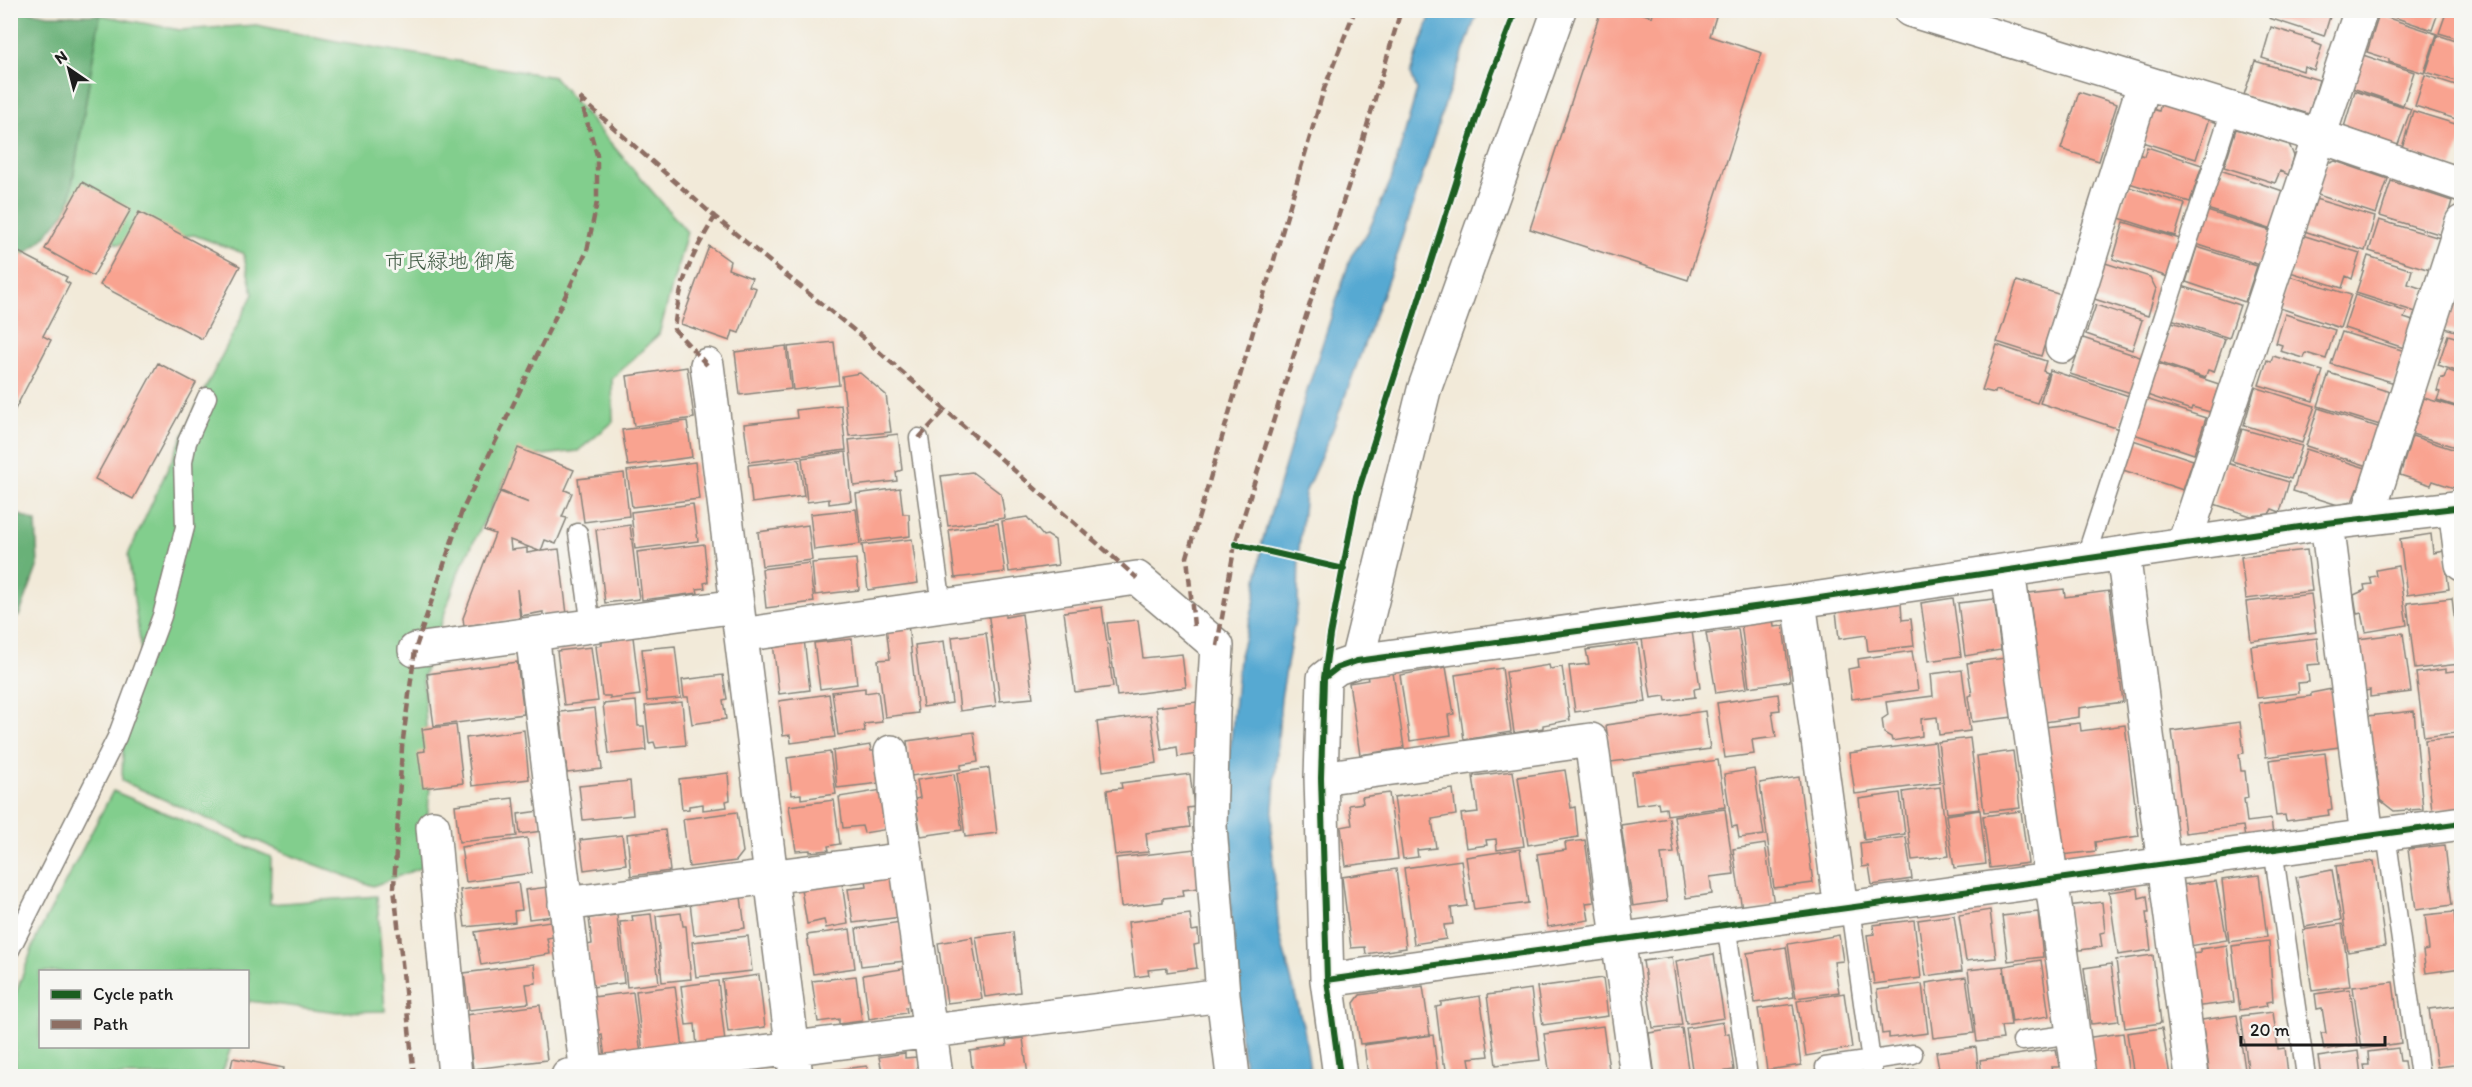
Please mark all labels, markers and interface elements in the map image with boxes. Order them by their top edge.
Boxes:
north arrow [39,39,99,99]
text: N [51,46,71,68]
park label: 市民緑地 御庵 [385,248,515,273]
legend [39,970,249,1048]
text: Cycle path [93,983,174,1005]
scale bar [2241,1009,2385,1047]
text: Path [93,1013,128,1035]
text: 20 m [2250,1019,2290,1041]

